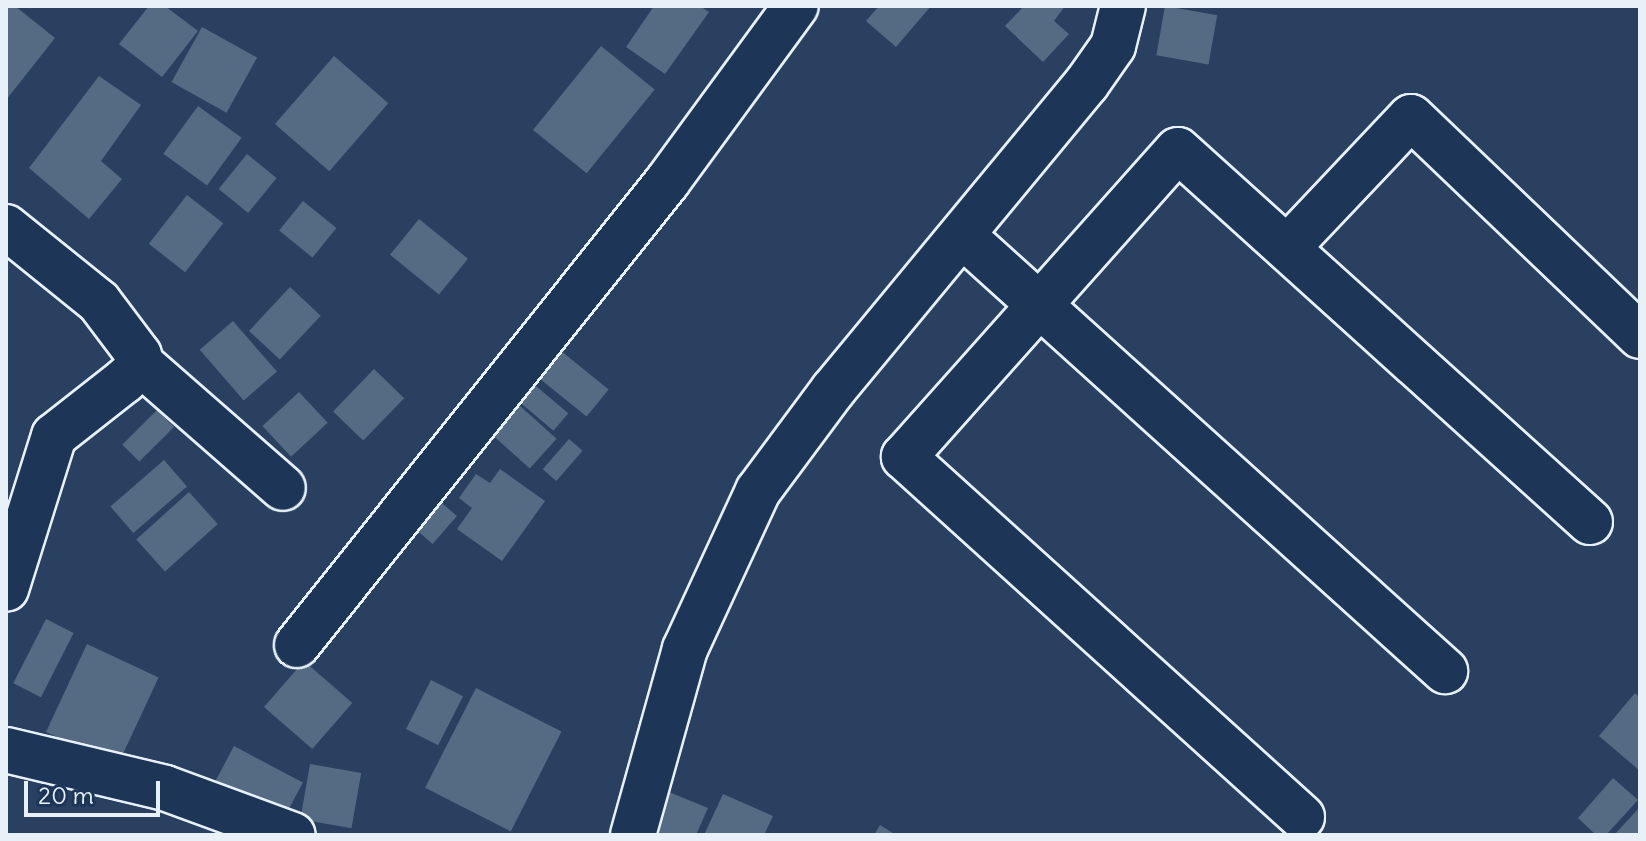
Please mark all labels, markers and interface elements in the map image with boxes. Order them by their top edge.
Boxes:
scale bar [28,765,164,815]
text: 20 m [38,780,94,810]

